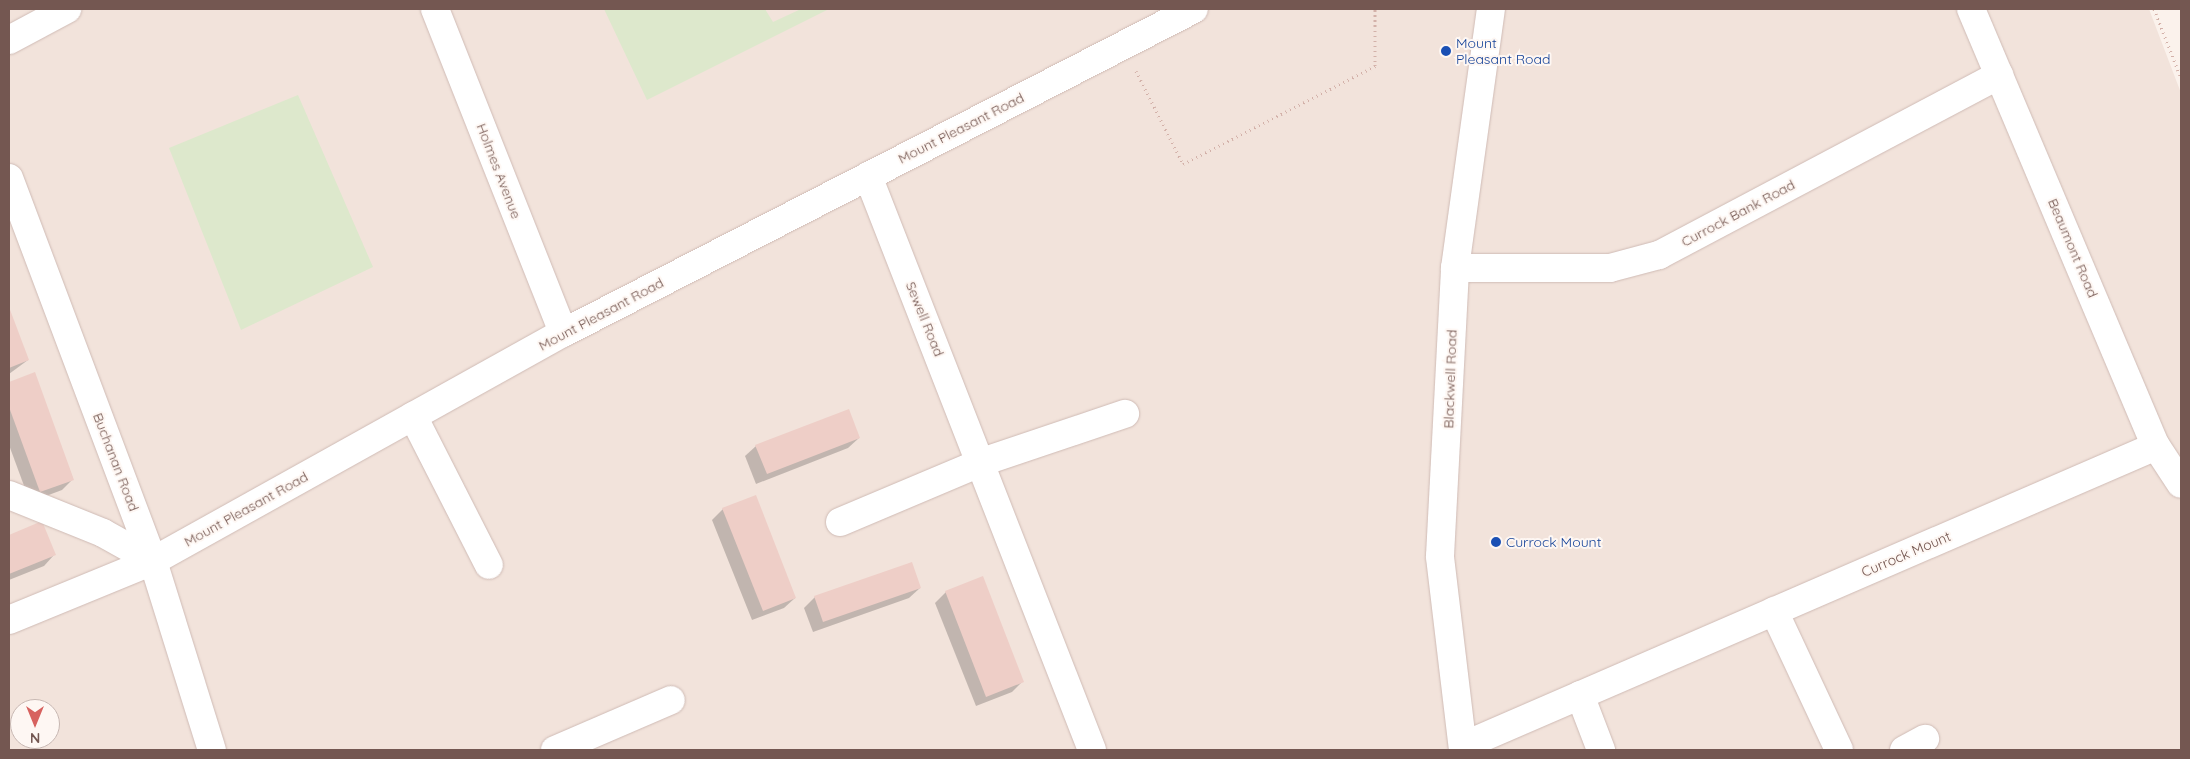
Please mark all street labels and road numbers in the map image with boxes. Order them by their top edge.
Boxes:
street label: Mount Pleasant Road [895,89,1027,167]
street label: Holmes Avenue [473,121,525,221]
street label: Currock Bank Road [1678,176,1798,250]
street label: Beaumont Road [2045,196,2101,300]
street label: Mount Pleasant Road [536,274,666,354]
street label: Sewell Road [902,279,948,359]
street label: Blackwell Road [1440,329,1460,429]
street label: Buchanan Road [90,410,142,514]
street label: Mount Pleasant Road [181,468,311,550]
street label: Currock Mount [1859,528,1953,580]

